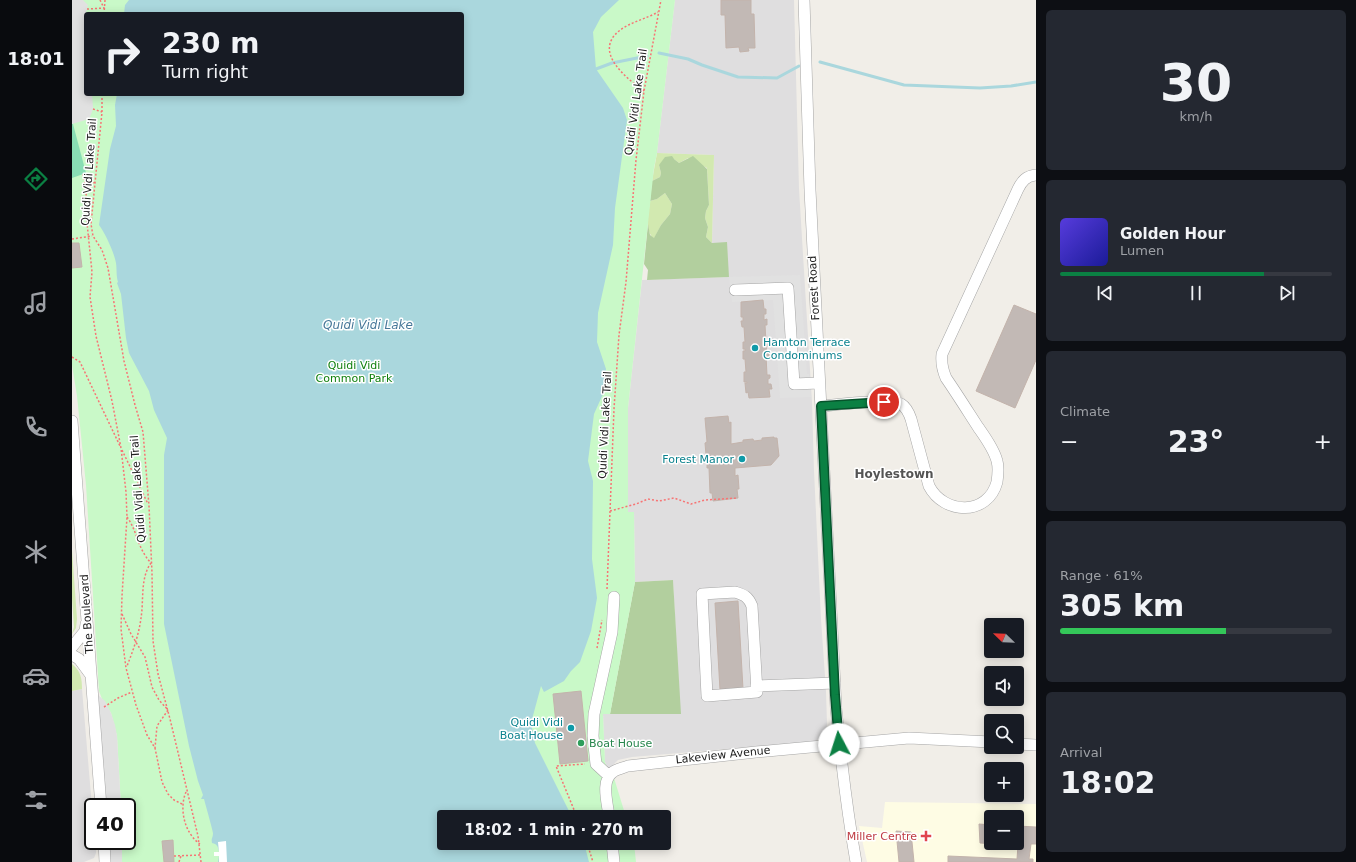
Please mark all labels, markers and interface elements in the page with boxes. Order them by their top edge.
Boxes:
text: 230 m [162,27,259,60]
icon: right [96,28,148,80]
text: 18:01 [7,48,65,69]
street label: Quidi Vidi Lake Trail [622,48,650,156]
text: 30 [1160,53,1232,113]
text: Turn right [162,61,248,82]
text: km/h [1180,109,1212,124]
street label: Quidi Vidi Lake Trail [79,118,99,226]
icon: directions [22,165,50,193]
text: Golden Hour [1120,225,1226,243]
text: Lumen [1120,243,1164,258]
street label: Forest Road [806,255,822,321]
icon: previous [1094,282,1116,304]
icon: pause [1185,282,1207,304]
icon: next [1276,282,1298,304]
icon: music [22,289,50,317]
water label: Quidi Vidi Lake [323,318,413,332]
place label: Hamton Terrace Condominums [763,336,850,362]
marker: Hamton Terrace Condominums [750,343,760,353]
park label: Quidi Vidi Common Park [316,359,393,385]
street label: Quidi Vidi Lake Trail [596,371,614,479]
pin [867,385,901,419]
icon: arrive [873,391,895,413]
text: Climate [1060,404,1110,419]
icon: phone [22,413,50,441]
text: 23° [1168,424,1224,459]
text: − [1060,429,1078,454]
text: + [1314,429,1332,454]
street label: Quidi Vidi Lake Trail [128,435,148,543]
place label: Forest Manor [662,453,734,466]
marker: Forest Manor [737,454,747,464]
district label: Hoylestown [854,467,934,481]
icon: climate [22,538,50,566]
text: Range · 61% [1060,568,1143,583]
street label: The Boulevard [78,574,96,655]
text: 305 km [1060,588,1184,623]
north arrow [984,618,1024,658]
map controls [984,618,1024,850]
icon: car [22,662,50,690]
button: sound [984,666,1024,706]
button: search [984,714,1024,754]
place label: Quidi Vidi Boat House [500,716,563,742]
marker: Quidi Vidi Boat House [566,723,576,733]
position arrow [818,723,860,765]
place label: Boat House [589,737,653,750]
marker: Boat House [576,738,586,748]
street label: Lakeview Avenue [675,744,771,766]
text: Arrival [1060,745,1102,760]
button: + [984,762,1024,802]
text: 18:02 [1060,765,1156,800]
icon: filters [22,786,50,814]
speed limit sign: 40 [84,798,136,850]
button: − [984,810,1024,850]
text: 18:02 · 1 min · 270 m [464,821,644,839]
place label: Miller Centre [847,830,917,843]
marker: Miller Centre [920,830,932,842]

